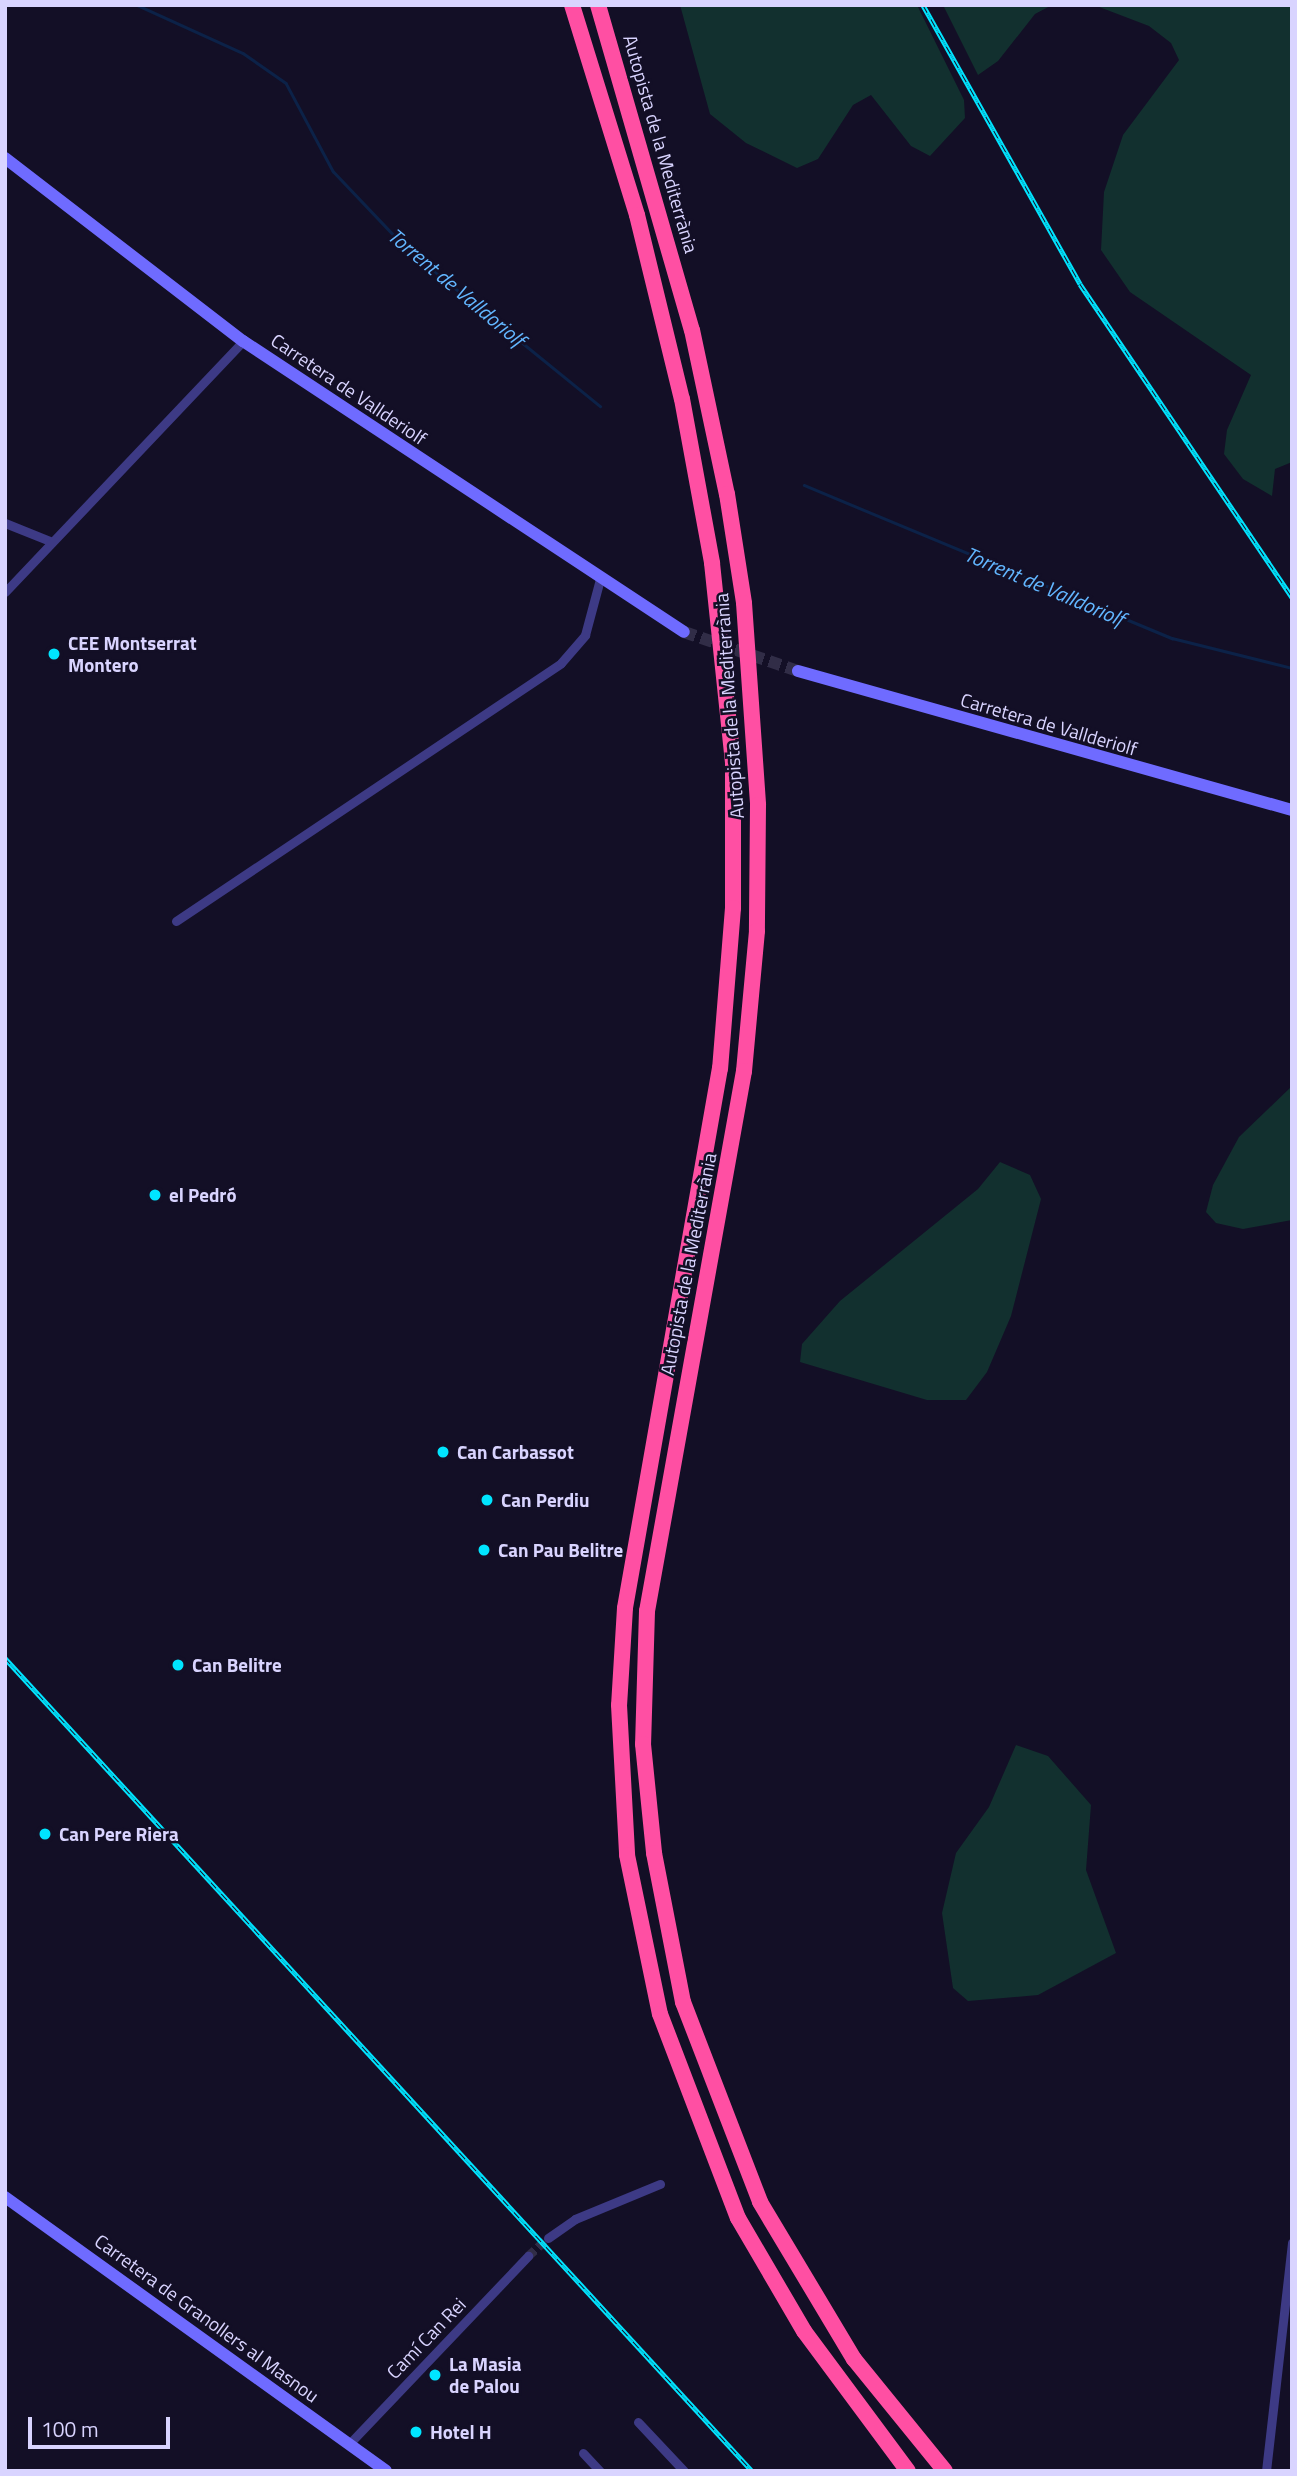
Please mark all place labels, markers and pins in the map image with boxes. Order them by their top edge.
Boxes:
place label: CEE Montserrat Montero [68,632,197,676]
marker: CEE Montserrat Montero [46,646,62,662]
place label: el Pedró [169,1184,236,1206]
marker: el Pedró [147,1187,163,1203]
place label: Can Carbassot [457,1441,574,1463]
marker: Can Carbassot [435,1444,451,1460]
place label: Can Perdiu [501,1489,590,1511]
marker: Can Perdiu [479,1492,495,1508]
place label: Can Pau Belitre [498,1539,623,1561]
marker: Can Pau Belitre [476,1542,492,1558]
place label: Can Belitre [192,1654,282,1676]
marker: Can Belitre [170,1657,186,1673]
place label: Can Pere Riera [59,1823,179,1845]
marker: Can Pere Riera [37,1826,53,1842]
place label: La Masia de Palou [449,2353,521,2397]
marker: La Masia de Palou [427,2367,443,2383]
place label: Hotel H [430,2421,492,2443]
marker: Hotel H [408,2424,424,2440]

